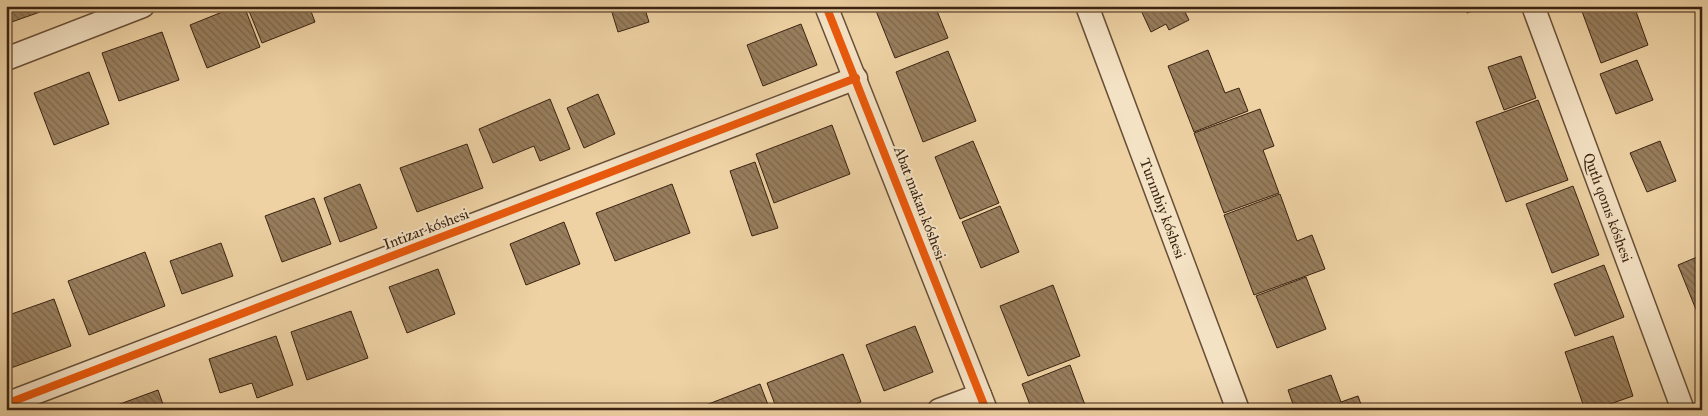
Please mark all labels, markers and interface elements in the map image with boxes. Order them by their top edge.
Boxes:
street label: Abat makan kóshesi [890,143,950,262]
street label: Qutlı qonıs kóshesi [1579,150,1636,265]
street label: Turımbiy kóshesi [1136,156,1190,261]
street label: Intizar kóshesi [381,204,471,254]

